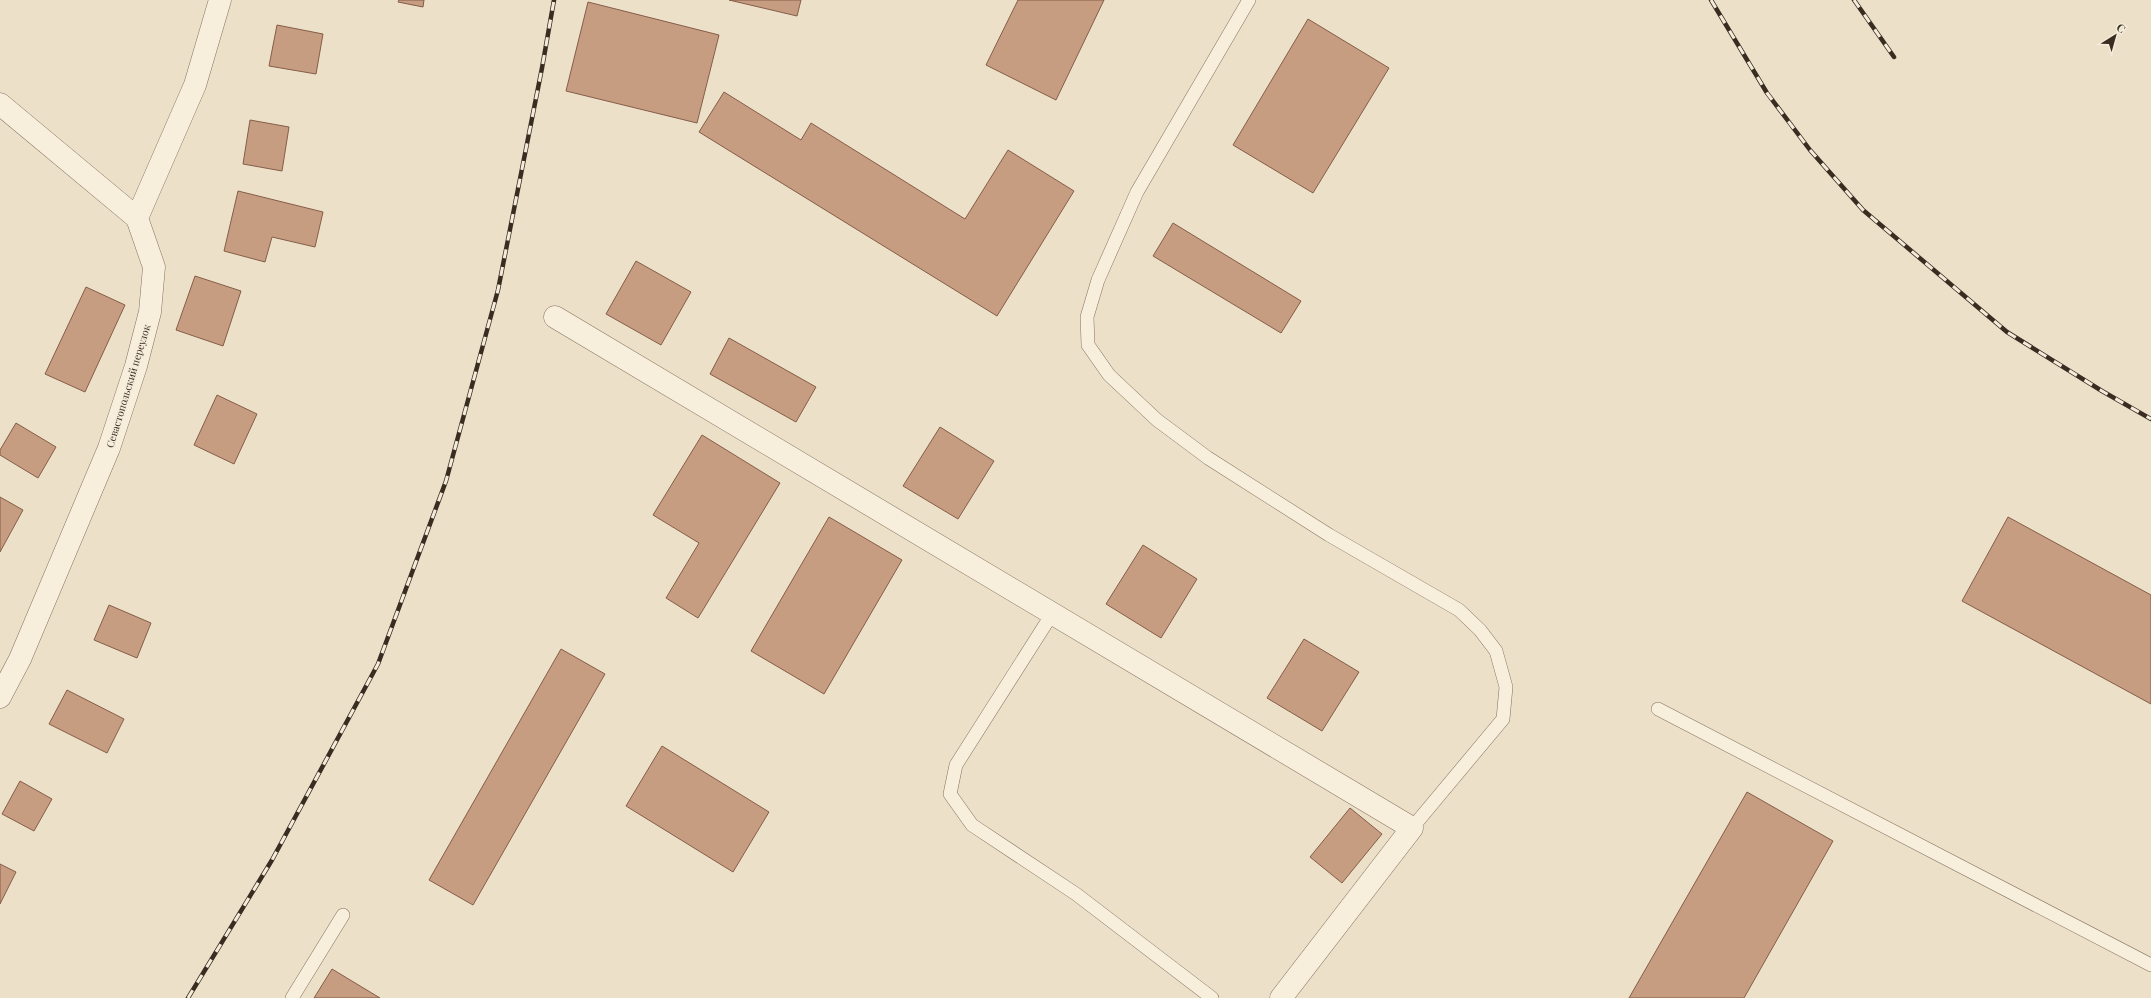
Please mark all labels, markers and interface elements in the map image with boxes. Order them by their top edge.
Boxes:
north arrow [2095,16,2135,56]
text: С [2114,19,2129,36]
street label: Севастопольский переулок [103,322,154,449]

